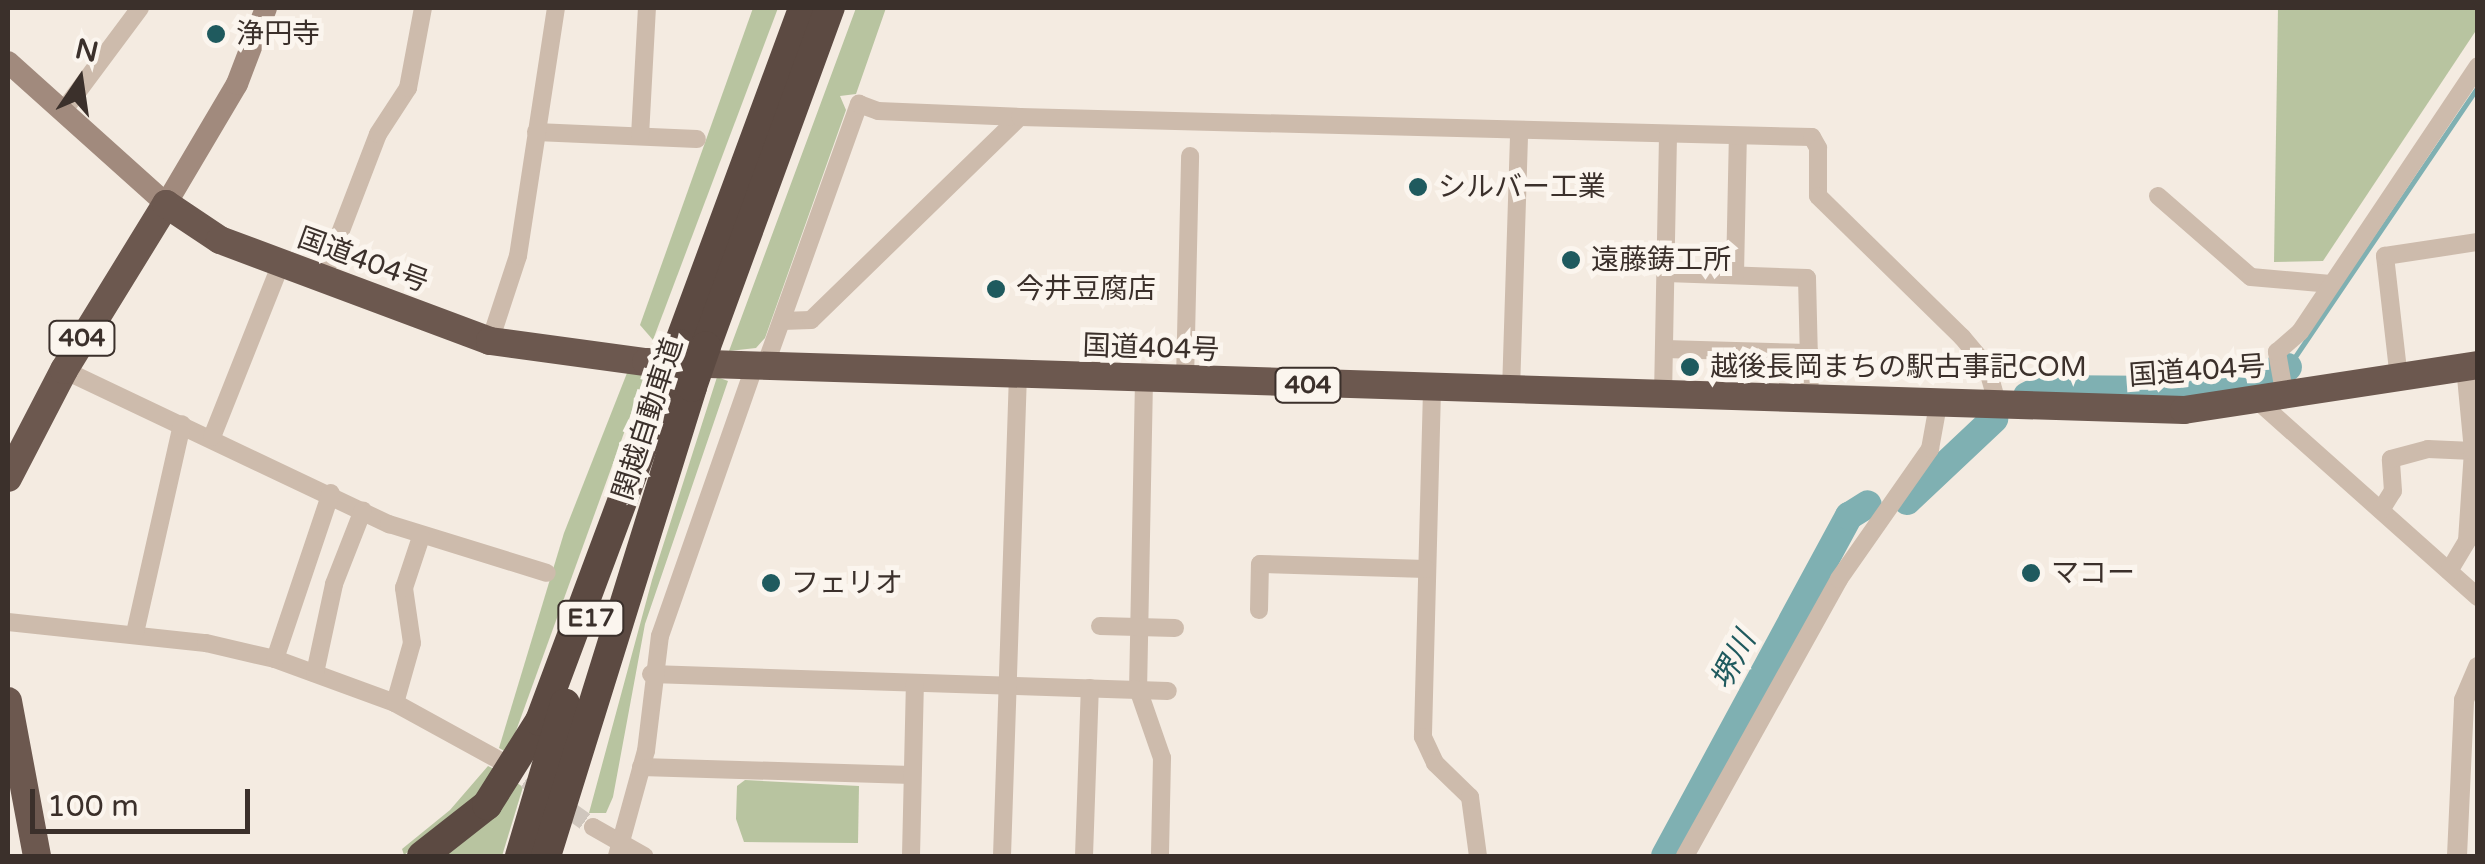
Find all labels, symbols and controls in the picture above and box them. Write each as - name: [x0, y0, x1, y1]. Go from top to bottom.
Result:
- place label: 浄円寺: [236, 17, 320, 51]
- marker: 浄円寺: [205, 23, 227, 45]
- north arrow: [30, 30, 130, 130]
- text: N: [72, 32, 102, 70]
- place label: シルバー工業: [1438, 170, 1606, 204]
- marker: シルバー工業: [1407, 176, 1429, 198]
- street label: 国道404号: [293, 221, 433, 299]
- place label: 遠藤鋳工所: [1591, 243, 1731, 277]
- marker: 遠藤鋳工所: [1560, 249, 1582, 271]
- place label: 今井豆腐店: [1016, 272, 1156, 306]
- marker: 今井豆腐店: [985, 278, 1007, 300]
- road number: 404: [47, 318, 117, 358]
- street label: 国道404号: [1082, 329, 1220, 367]
- street label: 関越自動車道: [606, 334, 690, 504]
- street label: 国道404号: [2128, 349, 2266, 393]
- place label: 越後長岡まちの駅古事記COM: [1710, 350, 2087, 384]
- marker: 越後長岡まちの駅古事記COM: [1679, 356, 1701, 378]
- road number: 404: [1273, 365, 1343, 405]
- place label: マコー: [2051, 556, 2135, 590]
- marker: マコー: [2020, 562, 2042, 584]
- place label: フェリオ: [791, 566, 903, 600]
- marker: フェリオ: [760, 572, 782, 594]
- road number: E17: [556, 598, 626, 638]
- water label: 堺川: [1704, 626, 1764, 696]
- scale bar: [35, 769, 255, 831]
- text: 100 m: [47, 788, 139, 825]

